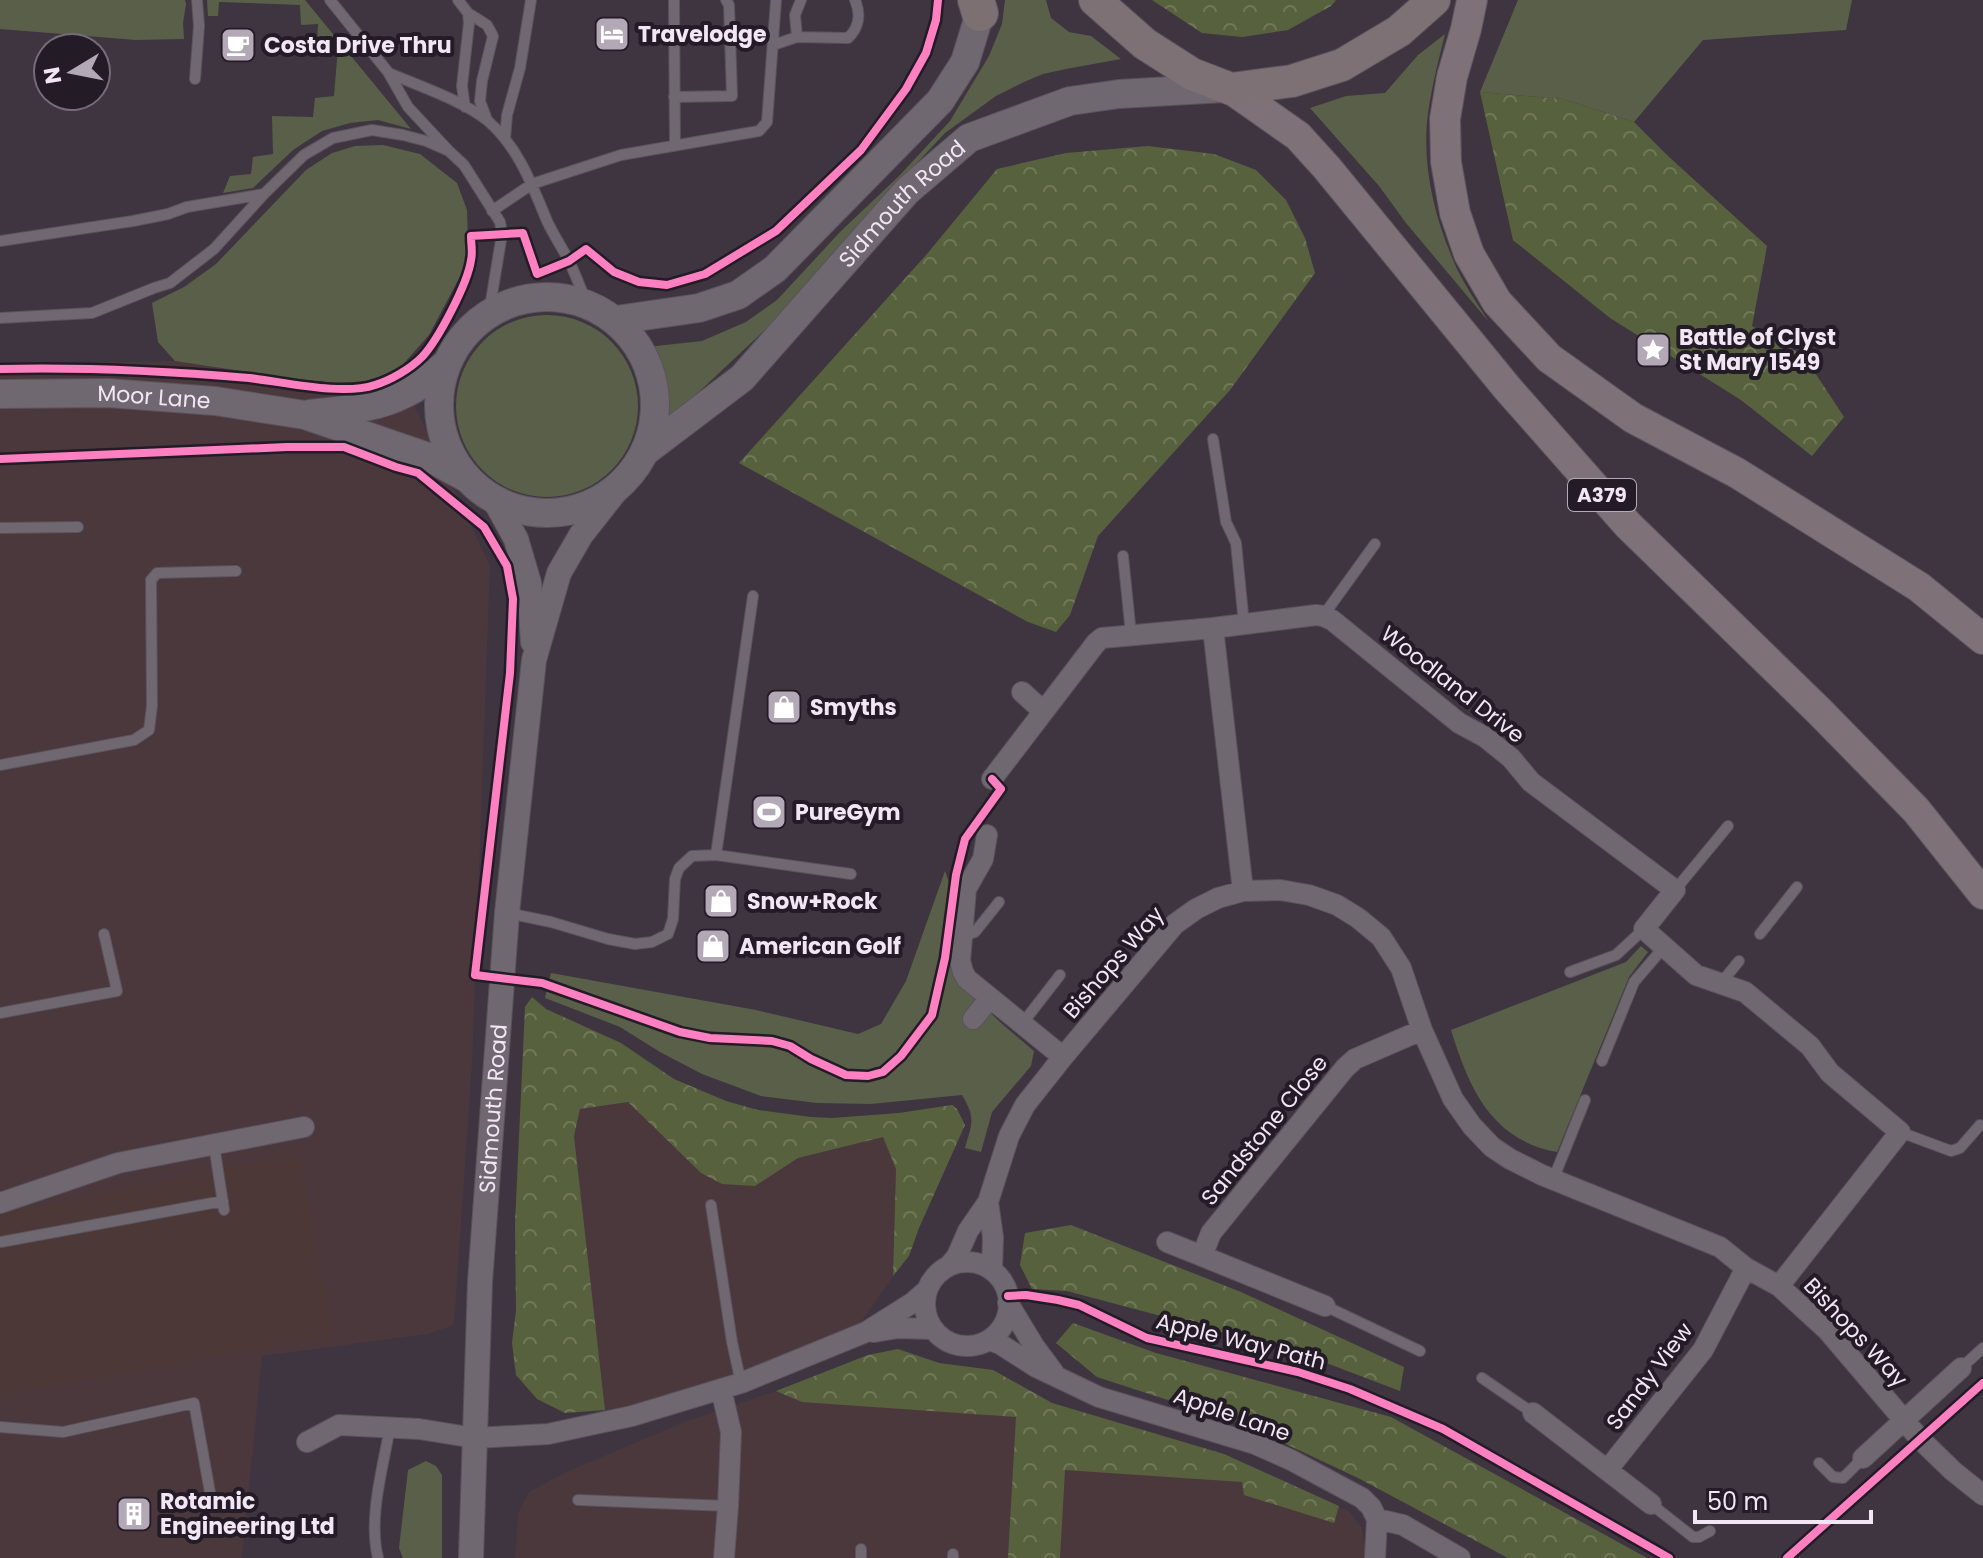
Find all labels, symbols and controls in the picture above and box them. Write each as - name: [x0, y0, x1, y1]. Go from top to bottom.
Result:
- hotel icon: Travelodge: [593, 15, 631, 53]
- place label: Travelodge: [638, 19, 767, 50]
- cafe icon: Costa Drive Thru: [219, 26, 257, 64]
- place label: Costa Drive Thru: [264, 30, 452, 61]
- north arrow: [32, 32, 112, 112]
- text: N: [36, 65, 69, 86]
- street label: Sidmouth Road: [831, 133, 972, 274]
- place label: Battle of Clyst St Mary 1549: [1679, 322, 1836, 378]
- place icon: Battle of Clyst St Mary 1549: [1634, 331, 1672, 369]
- street label: Moor Lane: [97, 378, 212, 417]
- road number: A379: [1568, 479, 1636, 511]
- street label: Woodland Drive: [1374, 618, 1531, 750]
- shop icon: Smyths: [765, 688, 803, 726]
- place label: Smyths: [810, 692, 897, 723]
- sports icon: PureGym: [750, 793, 788, 831]
- place label: PureGym: [795, 797, 901, 828]
- shop icon: Snow+Rock: [702, 882, 740, 920]
- place label: Snow+Rock: [747, 886, 878, 917]
- street label: Bishops Way: [1056, 899, 1171, 1025]
- shop icon: American Golf: [694, 927, 732, 965]
- place label: American Golf: [739, 931, 901, 962]
- street label: Sidmouth Road: [472, 1023, 515, 1194]
- street label: Sandstone Close: [1194, 1048, 1335, 1212]
- street label: Bishops Way: [1797, 1271, 1915, 1394]
- street label: Apple Way Path: [1153, 1305, 1329, 1378]
- street label: Sandy View: [1599, 1316, 1700, 1436]
- street label: Apple Lane: [1169, 1380, 1294, 1449]
- scale bar: [1695, 1474, 1871, 1524]
- text: 50 m: [1707, 1485, 1768, 1518]
- place label: Rotamic Engineering Ltd: [160, 1486, 335, 1542]
- building icon: Rotamic Engineering Ltd: [115, 1495, 153, 1533]

